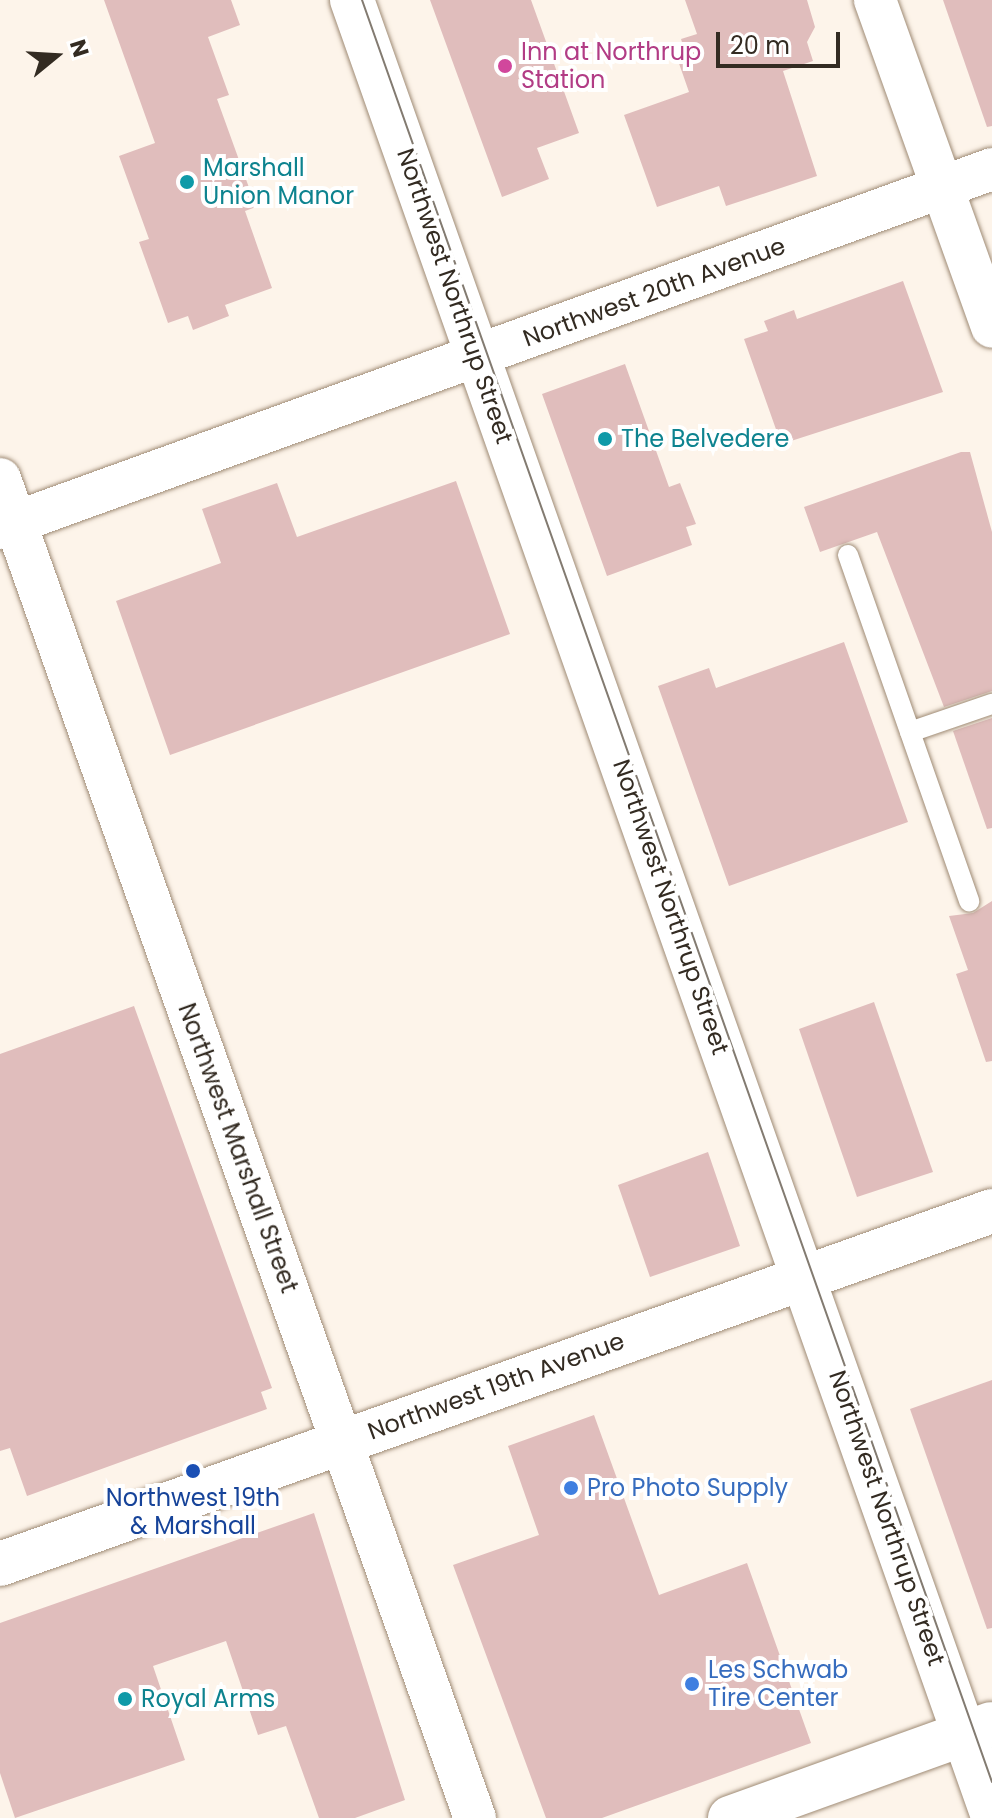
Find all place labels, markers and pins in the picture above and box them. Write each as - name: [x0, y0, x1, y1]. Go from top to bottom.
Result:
- place label: Inn at Northrup Station: [521, 38, 701, 94]
- marker: Inn at Northrup Station: [496, 57, 514, 75]
- place label: Marshall Union Manor: [203, 154, 354, 210]
- marker: Marshall Union Manor: [178, 173, 196, 191]
- place label: The Belvedere: [621, 425, 789, 453]
- marker: The Belvedere: [596, 430, 614, 448]
- marker: Northwest 19th & Marshall: [184, 1462, 202, 1480]
- place label: Pro Photo Supply: [587, 1474, 788, 1502]
- marker: Pro Photo Supply: [562, 1479, 580, 1497]
- place label: Northwest 19th & Marshall: [106, 1484, 280, 1540]
- place label: Les Schwab Tire Center: [708, 1656, 848, 1712]
- marker: Les Schwab Tire Center: [683, 1675, 701, 1693]
- place label: Royal Arms: [141, 1685, 275, 1713]
- marker: Royal Arms: [116, 1690, 134, 1708]

